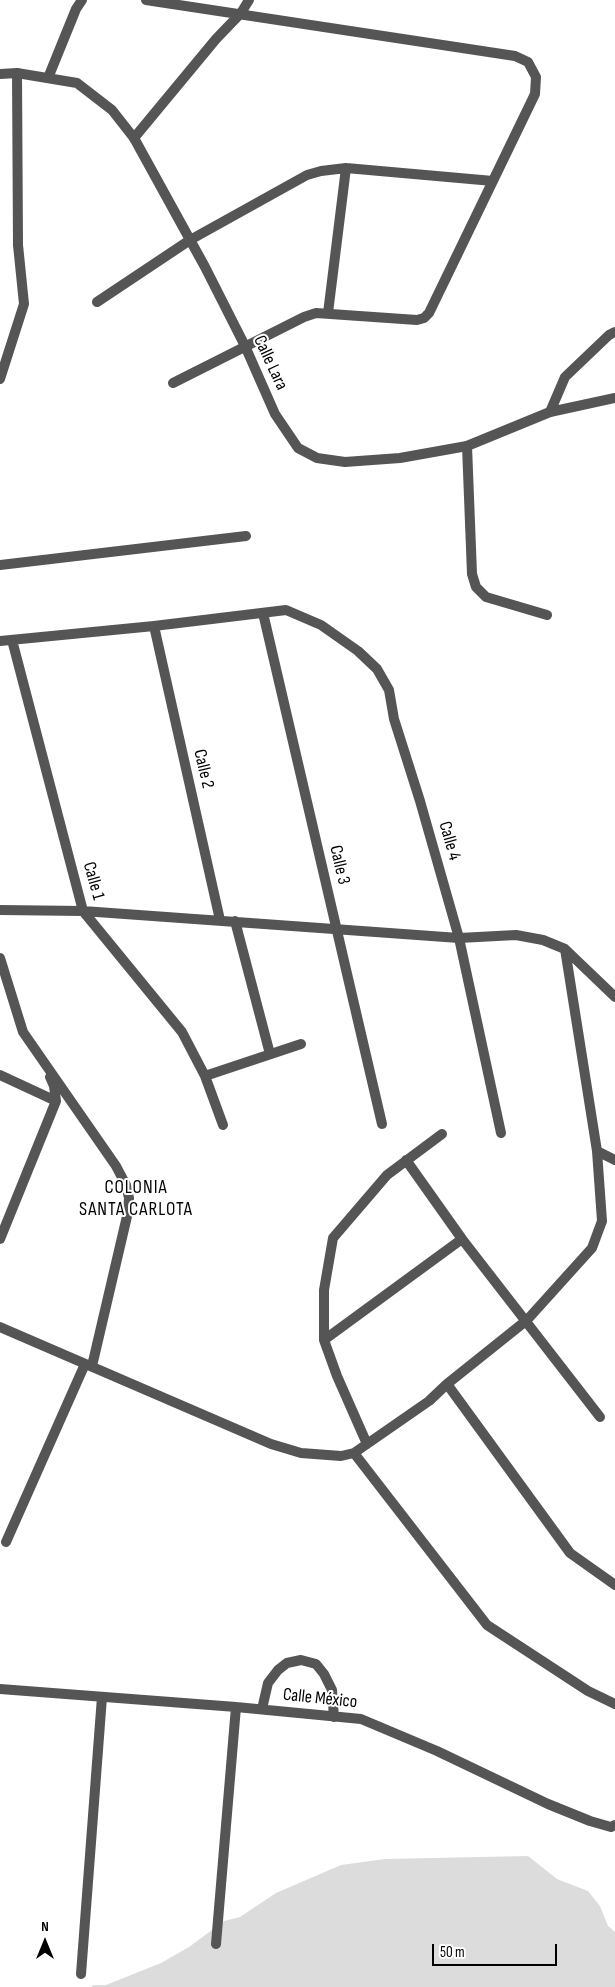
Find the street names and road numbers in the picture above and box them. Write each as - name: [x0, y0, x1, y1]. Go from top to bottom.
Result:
- street label: Calle Lara: [248, 332, 292, 394]
- street label: Calle 2: [188, 747, 218, 791]
- street label: Calle 4: [433, 819, 465, 863]
- street label: Calle 3: [324, 843, 354, 887]
- street label: Calle 1: [77, 860, 109, 902]
- street label: Calle México: [282, 1684, 358, 1714]

